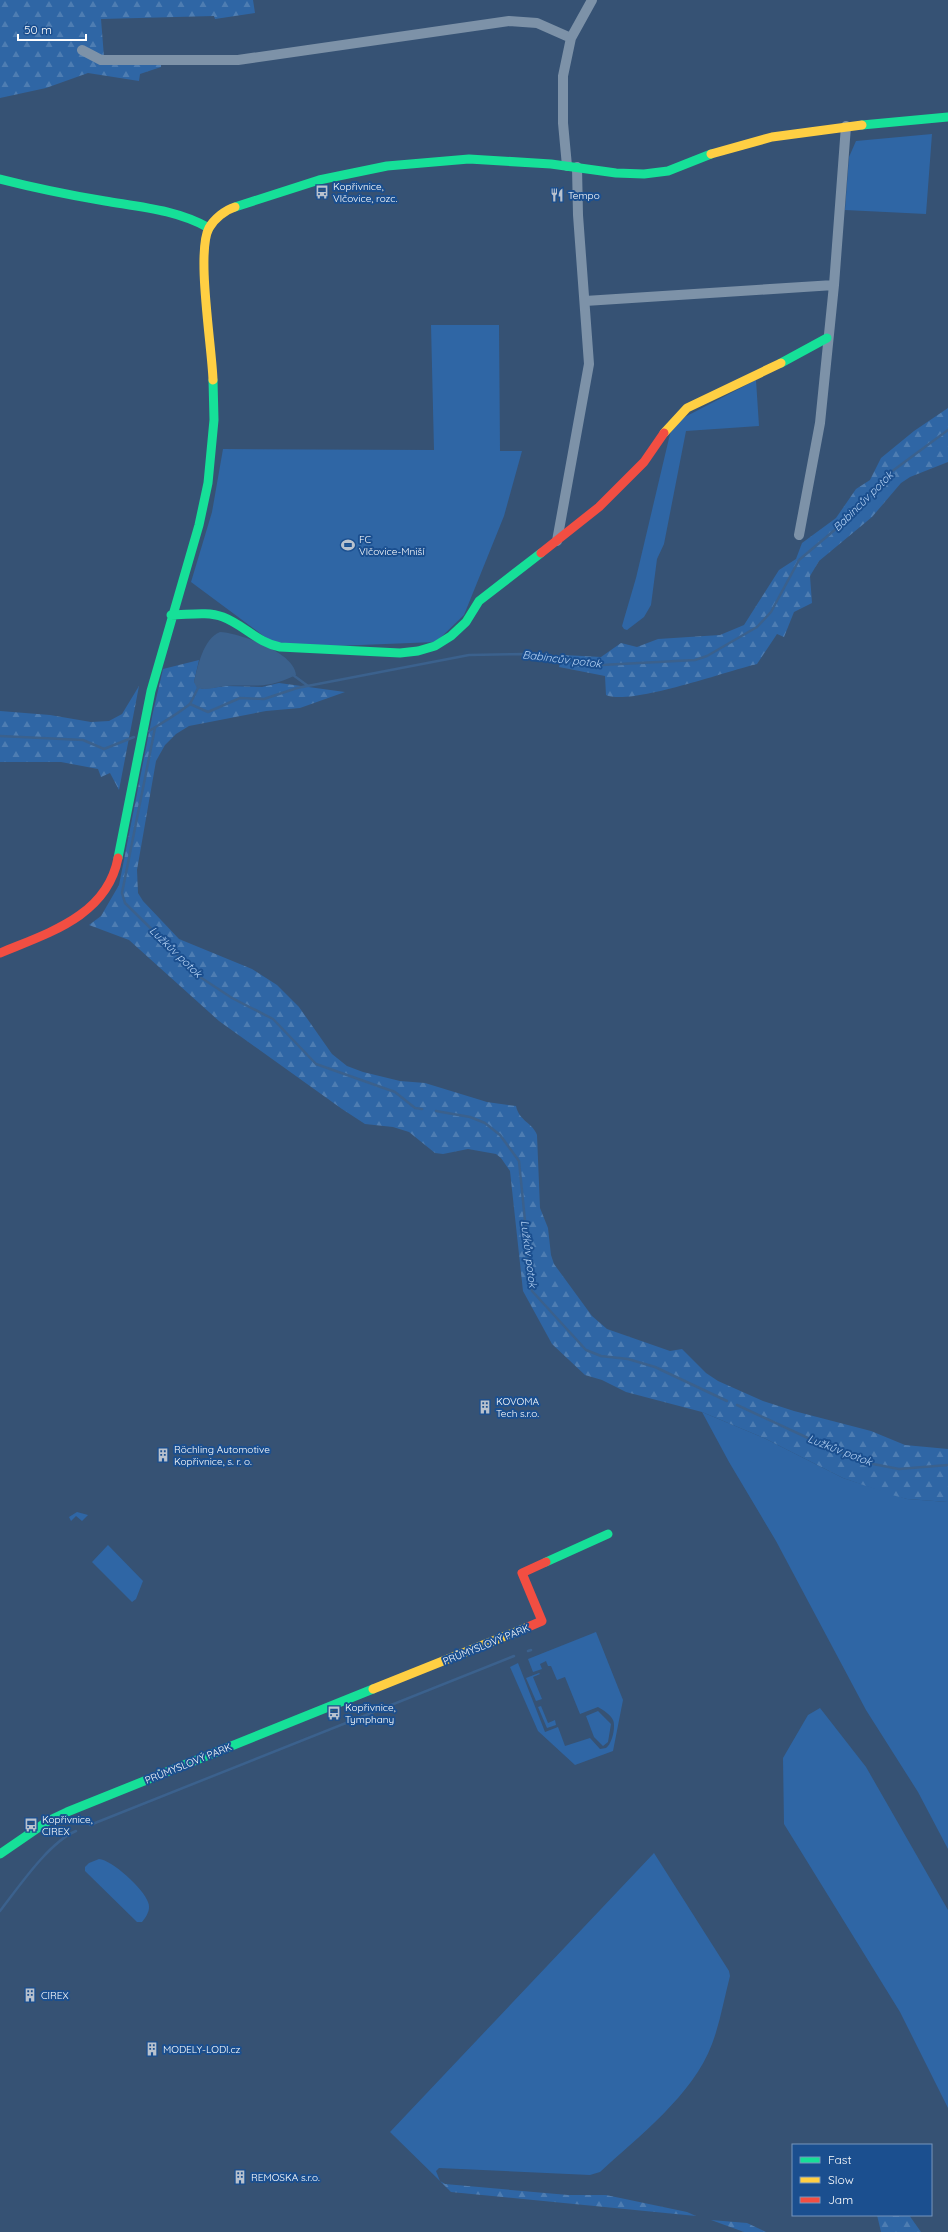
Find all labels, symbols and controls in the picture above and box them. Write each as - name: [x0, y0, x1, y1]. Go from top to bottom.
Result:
- scale bar: [18, 16, 86, 42]
- text: 50 m: [24, 22, 52, 37]
- place label: Kopřivnice, Vlčovice, rozc.: [333, 180, 397, 205]
- bus stop icon: Kopřivnice, Vlčovice, rozc.: [314, 184, 330, 200]
- restaurant icon: Tempo: [549, 187, 565, 203]
- place label: Tempo: [568, 189, 600, 202]
- water label: Babincův potok: [830, 467, 897, 534]
- place label: FC Vlčovice-Mniší: [359, 533, 425, 558]
- sports icon: FC Vlčovice-Mniší: [340, 537, 356, 553]
- water label: Babincův potok: [522, 647, 603, 671]
- water label: Lužkův potok: [147, 923, 206, 981]
- water label: Lužkův potok: [518, 1219, 540, 1290]
- place label: KOVOMA Tech s.r.o.: [496, 1395, 539, 1420]
- building icon: KOVOMA Tech s.r.o.: [477, 1399, 493, 1415]
- water label: Lužkův potok: [806, 1431, 875, 1469]
- place label: Röchling Automotive Kopřivnice, s. r. o.: [174, 1443, 270, 1468]
- building icon: Röchling Automotive Kopřivnice, s. r. o.: [155, 1447, 171, 1463]
- street label: PRŮMYSLOVÝ PARK: [441, 1621, 532, 1668]
- place label: Kopřivnice, Tymphany: [345, 1701, 396, 1726]
- bus stop icon: Kopřivnice, Tymphany: [326, 1705, 342, 1721]
- street label: PRŮMYSLOVÝ PARK: [143, 1740, 234, 1787]
- place label: Kopřivnice, CIREX: [42, 1813, 93, 1838]
- bus stop icon: Kopřivnice, CIREX: [23, 1817, 39, 1833]
- building icon: CIREX: [22, 1987, 38, 2003]
- place label: CIREX: [41, 1989, 68, 2002]
- building icon: MODELY-LODI.cz: [144, 2041, 160, 2057]
- place label: MODELY-LODI.cz: [163, 2043, 241, 2056]
- legend: [792, 2144, 932, 2216]
- text: Fast: [828, 2152, 852, 2167]
- building icon: REMOSKA s.r.o.: [232, 2169, 248, 2185]
- place label: REMOSKA s.r.o.: [251, 2171, 320, 2184]
- text: Slow: [828, 2172, 854, 2187]
- text: Jam: [828, 2192, 853, 2207]

